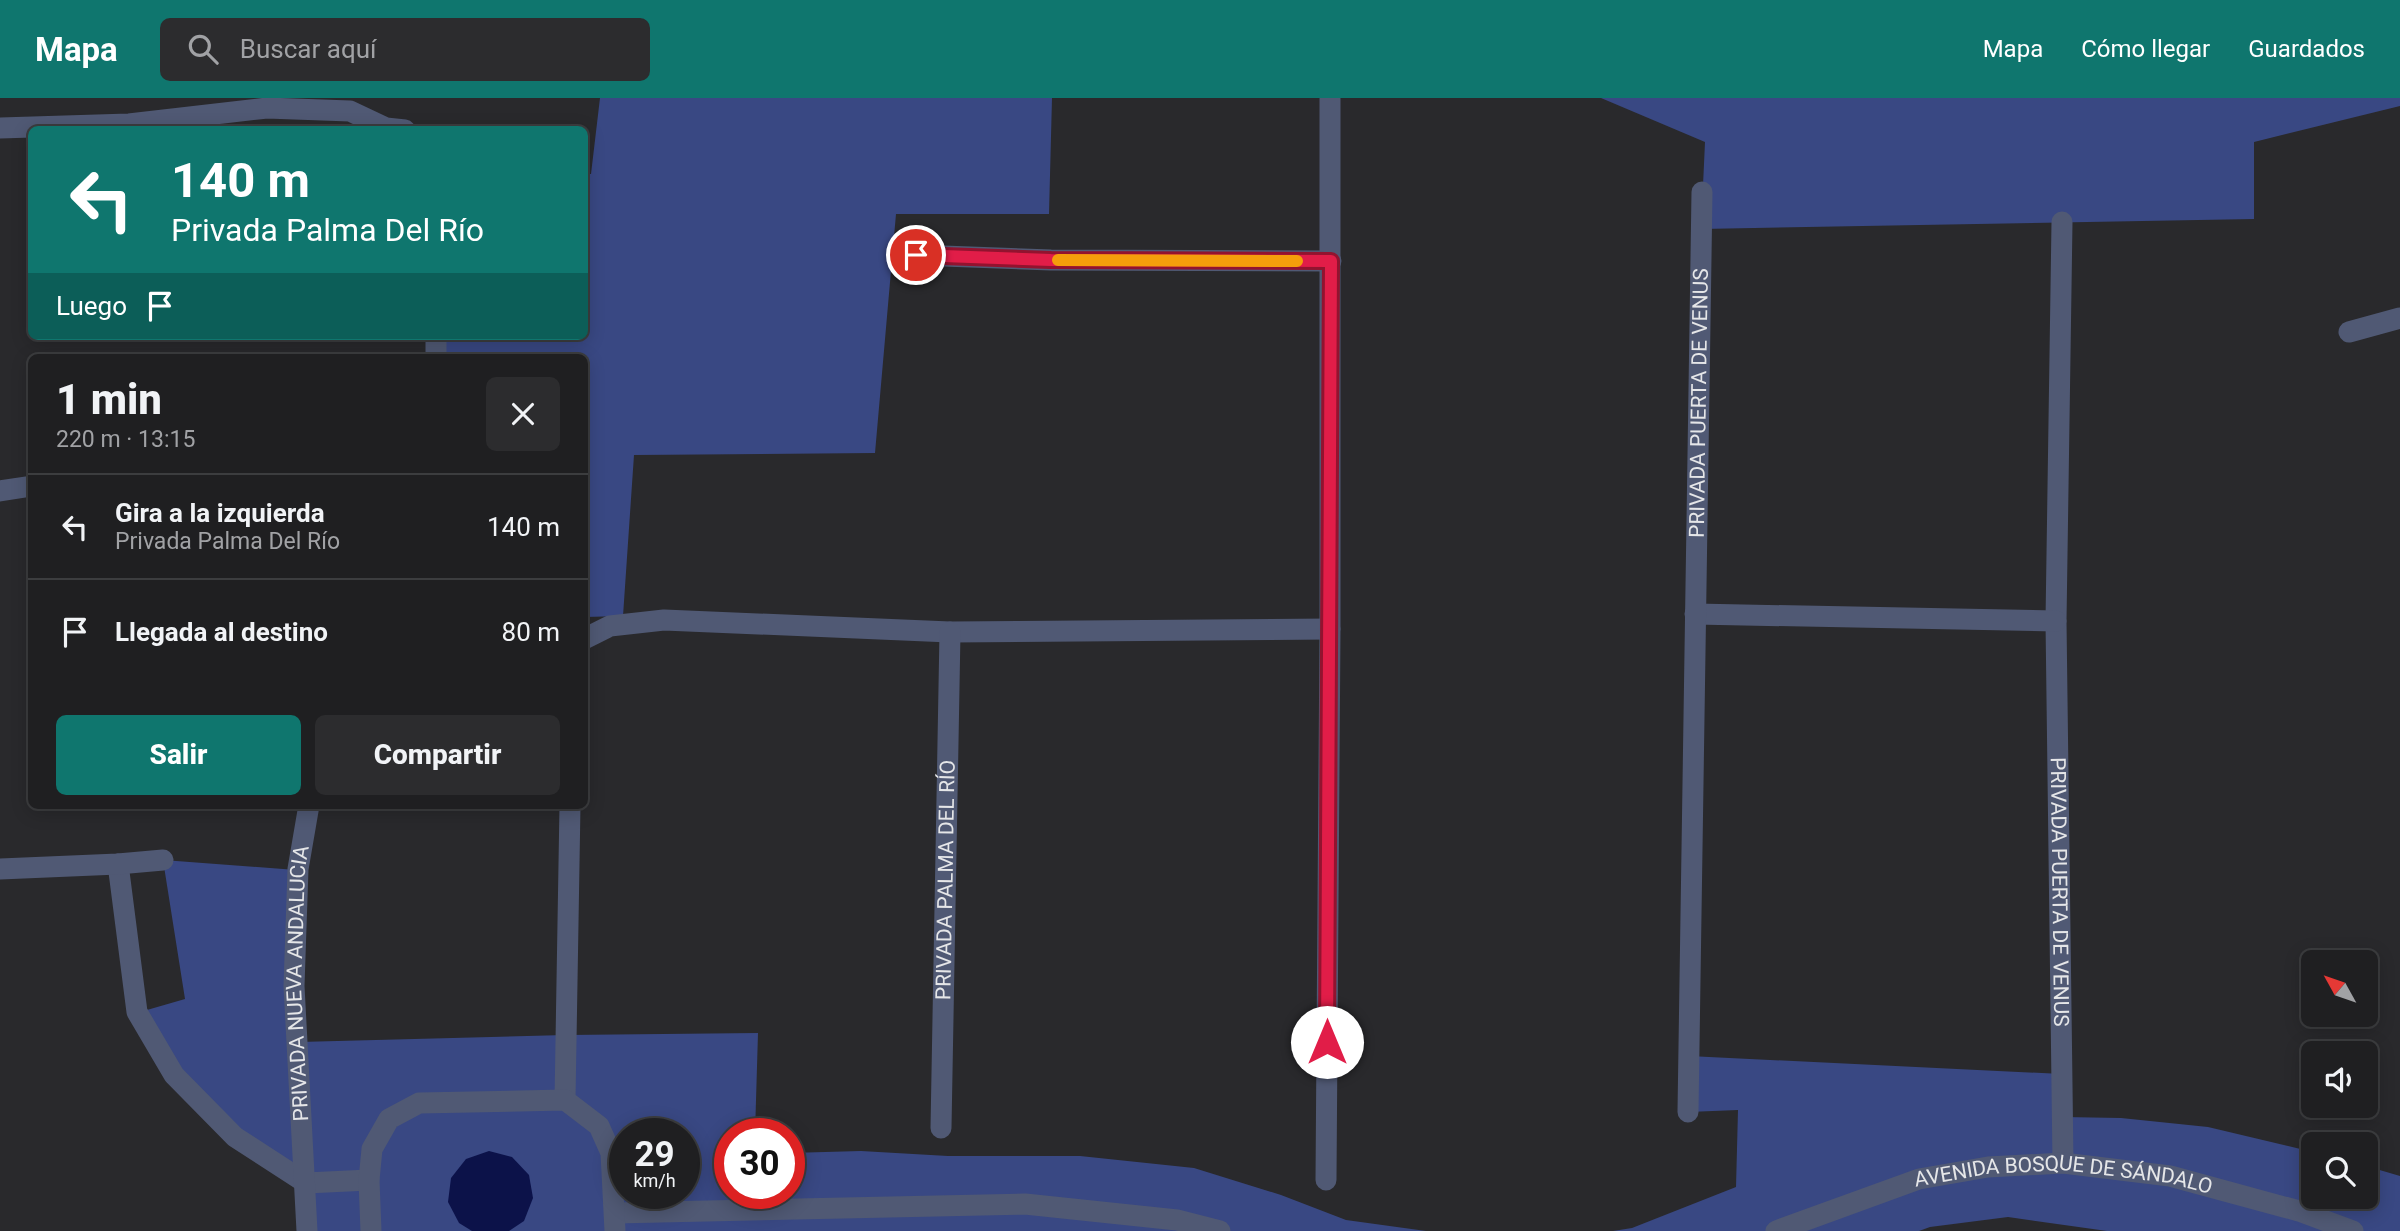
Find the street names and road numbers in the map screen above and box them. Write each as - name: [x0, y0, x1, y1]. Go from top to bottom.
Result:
- street label: PRIVADA PUERTA DE VENUS: [1685, 268, 1713, 538]
- street label: PRIVADA PUERTA DE VENUS: [2046, 757, 2073, 1027]
- street label: PRIVADA PALMA DEL RÍO: [931, 760, 960, 1000]
- street label: PRIVADA NUEVA ANDALUCIA: [282, 843, 314, 1122]
- street label: AVENIDA BOSQUE DE SÁNDALO: [1912, 1151, 2215, 1199]

